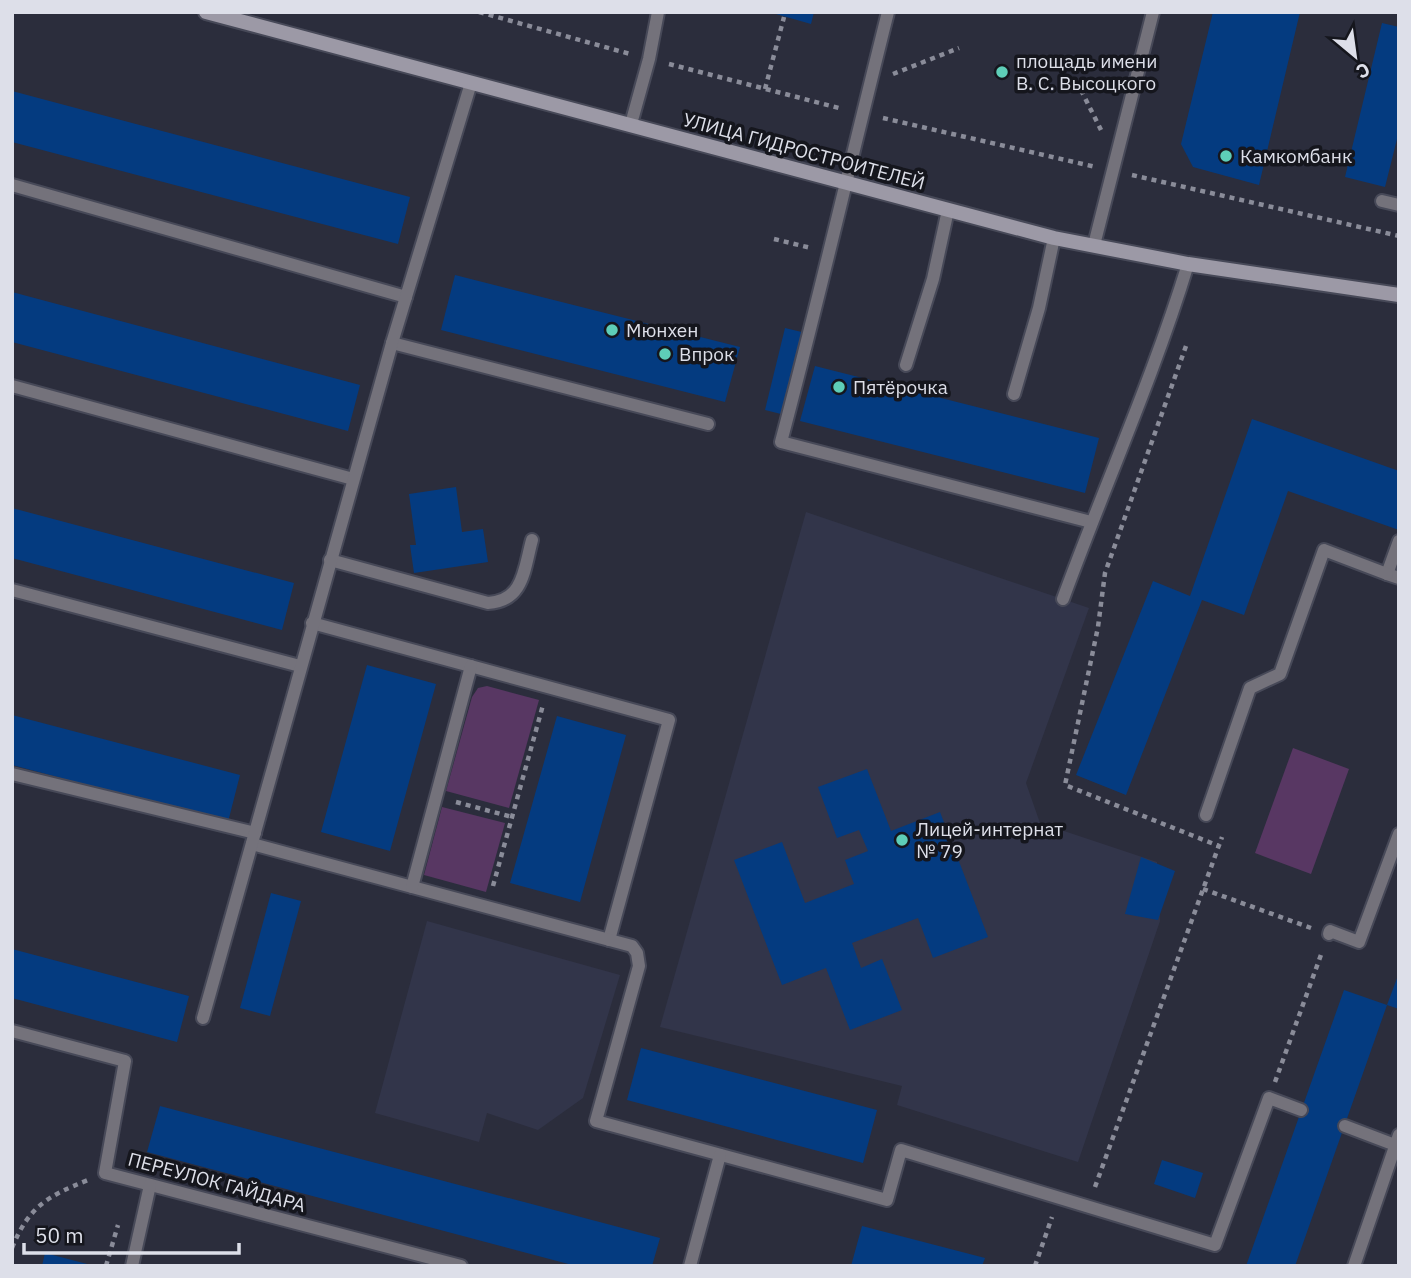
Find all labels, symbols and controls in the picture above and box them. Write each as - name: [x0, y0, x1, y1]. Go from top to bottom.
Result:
- north arrow: [1320, 21, 1390, 91]
- place label: площадь имени В. С. Высоцкого: [1016, 49, 1157, 95]
- text: С: [1352, 57, 1374, 84]
- marker: площадь имени В. С. Высоцкого: [994, 64, 1010, 80]
- street label: УЛИЦА ГИДРОСТРОИТЕЛЕЙ: [680, 107, 928, 195]
- place label: Камкомбанк: [1240, 144, 1352, 168]
- marker: Камкомбанк: [1218, 148, 1234, 164]
- place label: Мюнхен: [626, 318, 698, 342]
- marker: Мюнхен: [604, 322, 620, 338]
- place label: Впрок: [679, 342, 734, 366]
- marker: Впрок: [657, 346, 673, 362]
- place label: Пятёрочка: [853, 375, 948, 399]
- marker: Пятёрочка: [831, 379, 847, 395]
- place label: Лицей-интернат № 79: [916, 817, 1063, 863]
- marker: Лицей-интернат № 79: [894, 832, 910, 848]
- street label: ПЕРЕУЛОК ГАЙДАРА: [125, 1147, 309, 1217]
- scale bar: [24, 1212, 240, 1256]
- text: 50 m: [35, 1221, 84, 1249]

